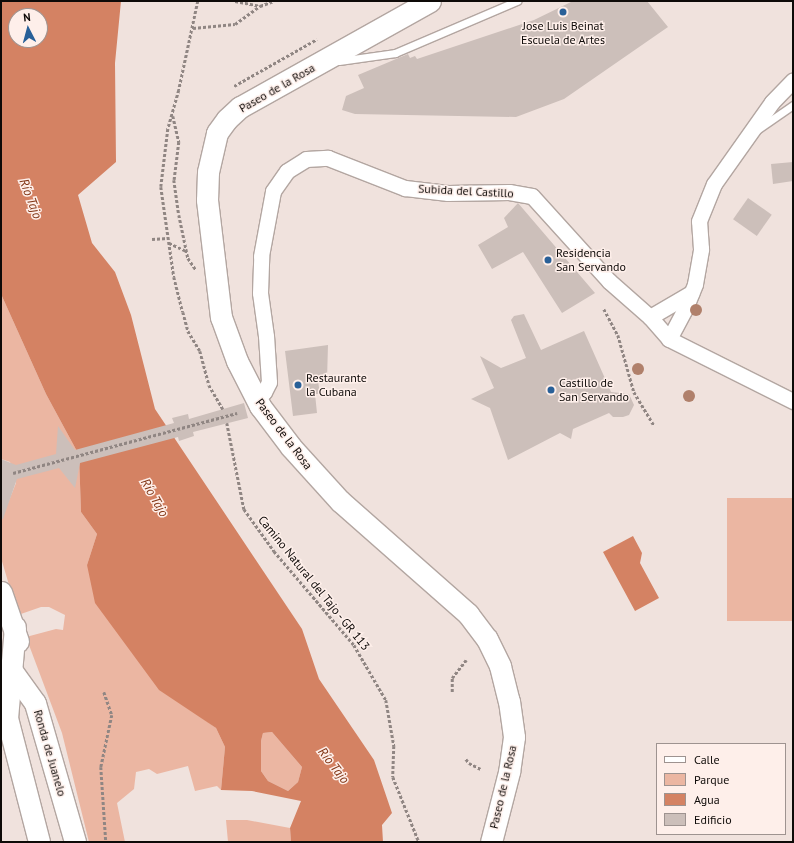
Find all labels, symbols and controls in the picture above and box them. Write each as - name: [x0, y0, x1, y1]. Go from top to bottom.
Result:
- marker: Jose Luis Beinat Escuela de Artes: [558, 7, 568, 17]
- north arrow: [8, 8, 48, 48]
- text: N: [23, 10, 31, 24]
- place label: Jose Luis Beinat Escuela de Artes: [521, 19, 605, 47]
- street label: Paseo de la Rosa: [236, 60, 318, 116]
- water label: Río Tajo: [15, 177, 45, 221]
- street label: Subida del Castillo: [418, 181, 514, 201]
- place label: Residencia San Servando: [556, 246, 626, 274]
- marker: Residencia San Servando: [543, 255, 553, 265]
- place label: Restaurante la Cubana: [306, 371, 367, 399]
- place label: Castillo de San Servando: [559, 376, 629, 404]
- marker: Restaurante la Cubana: [293, 380, 303, 390]
- marker: Castillo de San Servando: [546, 385, 556, 395]
- street label: Paseo de la Rosa: [253, 396, 315, 472]
- water label: Río Tajo: [137, 476, 171, 520]
- street label: Camino Natural del Tajo - GR 113: [254, 512, 374, 654]
- street label: Ronda de Juanelo: [31, 708, 69, 798]
- legend: [656, 743, 786, 835]
- street label: Paseo de la Rosa: [486, 744, 520, 830]
- water label: Río Tajo: [314, 745, 352, 787]
- text: Calle: [694, 752, 720, 767]
- text: Parque: [694, 772, 729, 787]
- text: Agua: [694, 792, 720, 807]
- text: Edificio: [694, 812, 732, 827]

